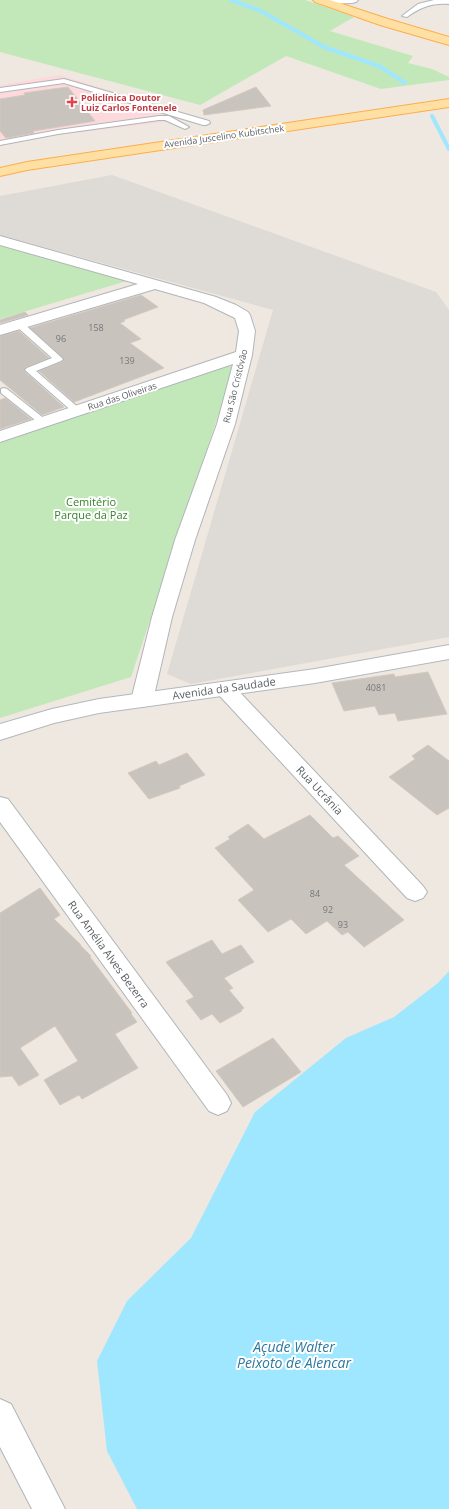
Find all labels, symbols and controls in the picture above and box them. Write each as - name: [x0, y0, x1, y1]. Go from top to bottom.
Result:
- place label: Policlínica Doutor Luiz Carlos Fontenele: [81, 91, 177, 114]
- marker: Policlínica Doutor Luiz Carlos Fontenele: [66, 96, 78, 108]
- street label: Avenida Juscelino Kubitschek: [163, 121, 285, 151]
- house number: 158: [88, 321, 104, 334]
- house number: 96: [56, 332, 66, 345]
- street label: Rua São Cristóvão: [220, 348, 250, 424]
- house number: 139: [119, 354, 135, 367]
- street label: Rua das Oliveiras: [86, 379, 158, 413]
- park label: Cemitério Parque da Paz: [54, 494, 128, 522]
- street label: Avenida da Saudade: [171, 673, 277, 703]
- house number: 4081: [366, 681, 386, 694]
- street label: Rua Ucrânia: [293, 762, 347, 818]
- house number: 84: [310, 887, 320, 900]
- street label: Rua Amélia Alves Bezerra: [65, 897, 153, 1011]
- house number: 92: [323, 903, 333, 916]
- house number: 93: [338, 918, 348, 931]
- water label: Açude Walter Peixoto de Alencar: [237, 1337, 352, 1372]

